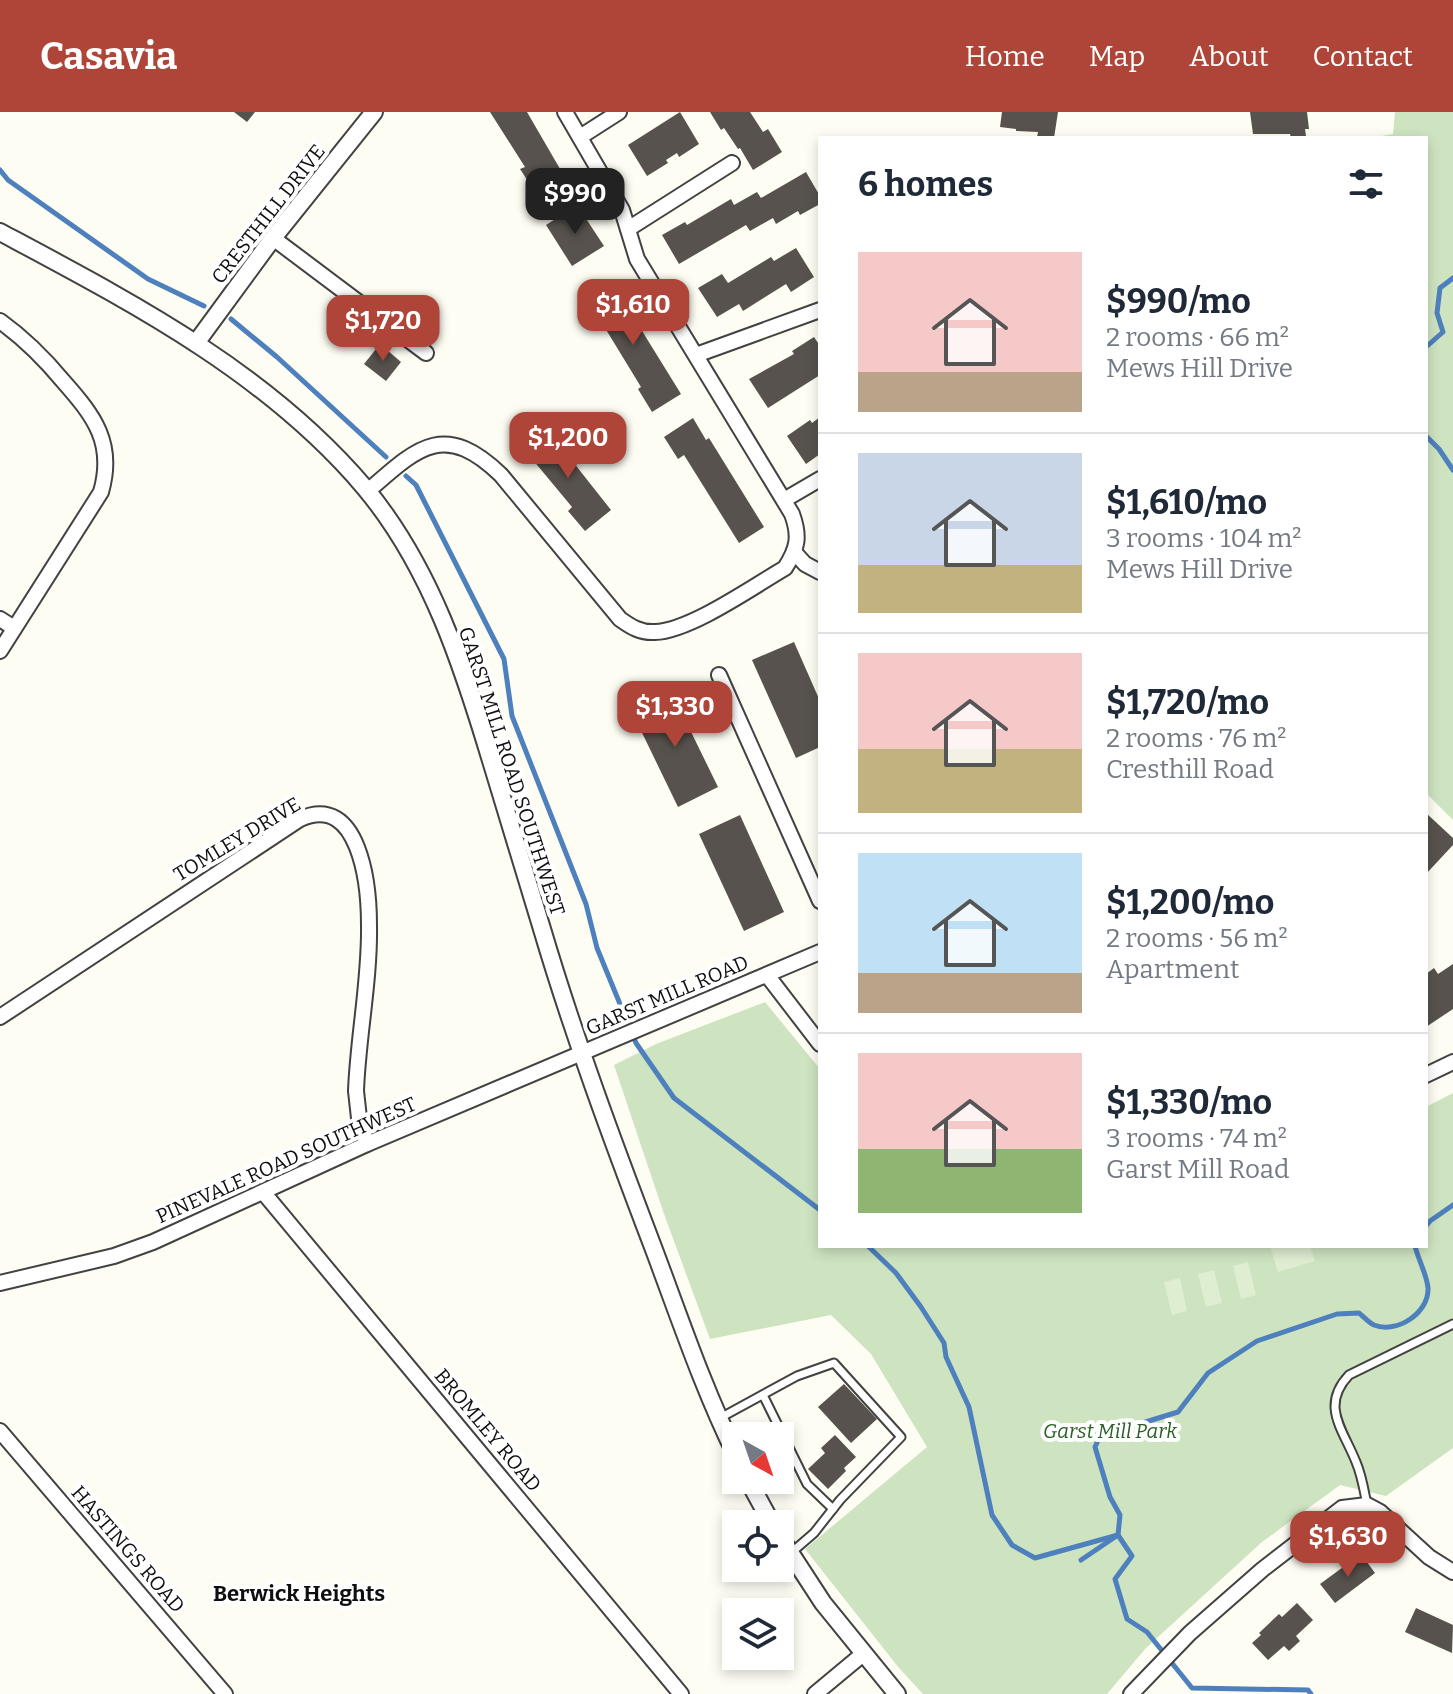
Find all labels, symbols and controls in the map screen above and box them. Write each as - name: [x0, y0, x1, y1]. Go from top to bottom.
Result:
- text: Casavia: [40, 33, 177, 79]
- text: Home: [965, 40, 1045, 73]
- text: Map: [1089, 40, 1145, 73]
- text: About: [1189, 40, 1269, 73]
- text: Contact: [1313, 40, 1413, 73]
- street label: CRESTHILL DRIVE: [206, 140, 330, 288]
- icon: filters: [1344, 162, 1388, 206]
- text: 6 homes: [858, 164, 993, 205]
- pin: $990: [528, 168, 622, 236]
- text: $990: [543, 178, 607, 209]
- pin: $1,610: [568, 279, 698, 347]
- text: $990/mo: [1106, 281, 1251, 322]
- icon: home: [922, 284, 1018, 380]
- text: $1,610: [595, 289, 671, 320]
- pin: $1,720: [318, 295, 448, 363]
- text: $1,720: [345, 305, 421, 336]
- text: 2 rooms · 66 m²: [1106, 322, 1289, 353]
- text: Mews Hill Drive: [1106, 353, 1293, 384]
- pin: $1,200: [503, 412, 633, 480]
- text: $1,200: [527, 422, 609, 453]
- text: $1,610/mo: [1106, 482, 1267, 523]
- icon: home: [922, 485, 1018, 581]
- text: 3 rooms · 104 m²: [1106, 523, 1302, 554]
- text: Mews Hill Drive: [1106, 554, 1293, 585]
- street label: GARST MILL ROAD SOUTHWEST: [454, 623, 570, 919]
- pin: $1,330: [610, 681, 740, 749]
- text: $1,720/mo: [1106, 682, 1269, 723]
- icon: home: [922, 685, 1018, 781]
- text: $1,330: [635, 691, 715, 722]
- text: 2 rooms · 76 m²: [1106, 723, 1286, 754]
- text: Cresthill Road: [1106, 754, 1274, 785]
- street label: TOMLEY DRIVE: [169, 792, 305, 886]
- text: $1,200/mo: [1106, 882, 1274, 923]
- icon: home: [922, 885, 1018, 981]
- text: 2 rooms · 56 m²: [1106, 923, 1288, 954]
- street label: GARST MILL ROAD: [582, 950, 752, 1040]
- text: Apartment: [1106, 954, 1239, 985]
- text: $1,330/mo: [1106, 1082, 1272, 1123]
- icon: home: [922, 1085, 1018, 1181]
- street label: PINEVALE ROAD SOUTHWEST: [152, 1092, 420, 1228]
- text: 3 rooms · 74 m²: [1106, 1123, 1287, 1154]
- text: Garst Mill Road: [1106, 1154, 1289, 1185]
- street label: BROMLEY ROAD: [430, 1364, 546, 1496]
- park label: Garst Mill Park: [1043, 1419, 1177, 1443]
- north arrow: [722, 1422, 794, 1494]
- map controls: [722, 1422, 794, 1670]
- street label: HASTINGS ROAD: [66, 1481, 190, 1617]
- button: locate: [722, 1510, 794, 1582]
- pin: $1,630: [1283, 1511, 1413, 1579]
- text: $1,630: [1308, 1521, 1388, 1552]
- district label: Berwick Heights: [213, 1580, 385, 1607]
- button: layers: [722, 1598, 794, 1670]

